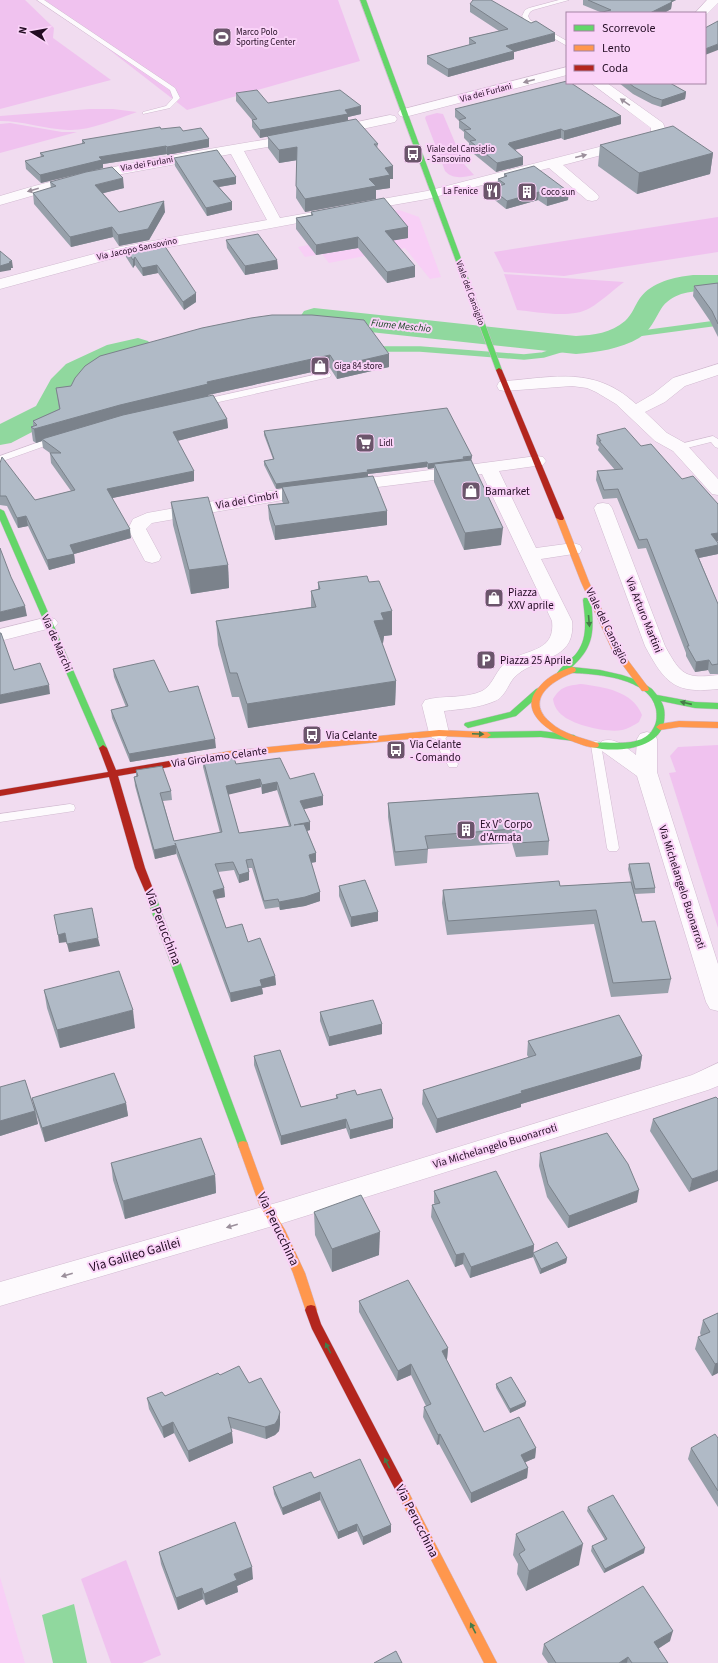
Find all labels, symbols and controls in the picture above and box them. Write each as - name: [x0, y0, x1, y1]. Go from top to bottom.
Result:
- north arrow: [12, 12, 52, 52]
- legend: [566, 12, 706, 84]
- text: Scorrevole: [602, 20, 655, 37]
- text: N: [15, 25, 31, 35]
- sports icon: Marco Polo Sporting Center: [211, 26, 233, 48]
- place label: Marco Polo Sporting Center: [236, 26, 296, 49]
- text: Lento: [602, 40, 631, 57]
- text: Coda: [602, 60, 628, 77]
- one-way arrow: [523, 79, 536, 85]
- street label: Via dei Furlani: [459, 80, 513, 106]
- one-way arrow: [619, 98, 630, 106]
- bus stop icon: Viale del Cansiglio - Sansovino: [402, 143, 424, 165]
- place label: Viale del Cansiglio - Sansovino: [427, 143, 495, 166]
- street label: Via dei Furlani: [120, 153, 174, 175]
- one-way arrow: [575, 153, 587, 159]
- restaurant icon: La Fenice: [481, 180, 503, 202]
- building icon: Coco sun: [516, 181, 538, 203]
- place label: La Fenice: [443, 185, 479, 198]
- place label: Coco sun: [541, 186, 575, 199]
- one-way arrow: [27, 187, 39, 193]
- street label: Via Jacopo Sansovino: [96, 234, 178, 264]
- street label: Viale del Cansiglio: [452, 259, 488, 327]
- water label: Fiume Meschio: [370, 316, 432, 336]
- shop icon: Giga 84 store: [309, 355, 331, 377]
- place label: Giga 84 store: [334, 360, 383, 373]
- supermarket icon: Lidl: [354, 432, 376, 454]
- place label: Lidl: [379, 437, 393, 450]
- shop icon: Bamarket: [460, 480, 482, 502]
- place label: Bamarket: [485, 484, 530, 499]
- street label: Via dei Cimbri: [215, 487, 279, 513]
- street label: Via Arturo Martini: [622, 575, 666, 655]
- place label: Piazza XXV aprile: [508, 585, 554, 613]
- street label: Viale del Cansiglio: [582, 585, 632, 667]
- shop icon: Piazza XXV aprile: [483, 587, 505, 609]
- street label: Via de Marchi: [38, 612, 76, 674]
- one-way arrow: [586, 615, 593, 627]
- parking icon: Piazza 25 Aprile: [475, 649, 497, 671]
- place label: Piazza 25 Aprile: [500, 653, 572, 668]
- one-way arrow: [680, 699, 692, 705]
- bus stop icon: Via Celante: [301, 724, 323, 746]
- place label: Via Celante: [326, 728, 378, 743]
- one-way arrow: [472, 731, 485, 737]
- place label: Via Celante - Comando: [410, 737, 462, 765]
- bus stop icon: Via Celante - Comando: [385, 739, 407, 761]
- street label: Via Girolamo Celante: [170, 743, 268, 771]
- place label: Ex V° Corpo d'Armata: [480, 817, 532, 845]
- building icon: Ex V° Corpo d'Armata: [455, 819, 477, 841]
- street label: Via Michelangelo Buonarroti: [655, 823, 709, 951]
- street label: Via Perucchina: [140, 887, 186, 967]
- street label: Via Michelangelo Buonarroti: [431, 1120, 559, 1172]
- street label: Via Perucchina: [252, 1189, 304, 1269]
- one-way arrow: [226, 1223, 238, 1229]
- street label: Via Galileo Galilei: [88, 1233, 182, 1277]
- one-way arrow: [61, 1272, 73, 1278]
- one-way arrow: [324, 1342, 331, 1354]
- one-way arrow: [384, 1457, 391, 1469]
- street label: Via Perucchina: [391, 1481, 443, 1561]
- one-way arrow: [470, 1623, 476, 1634]

